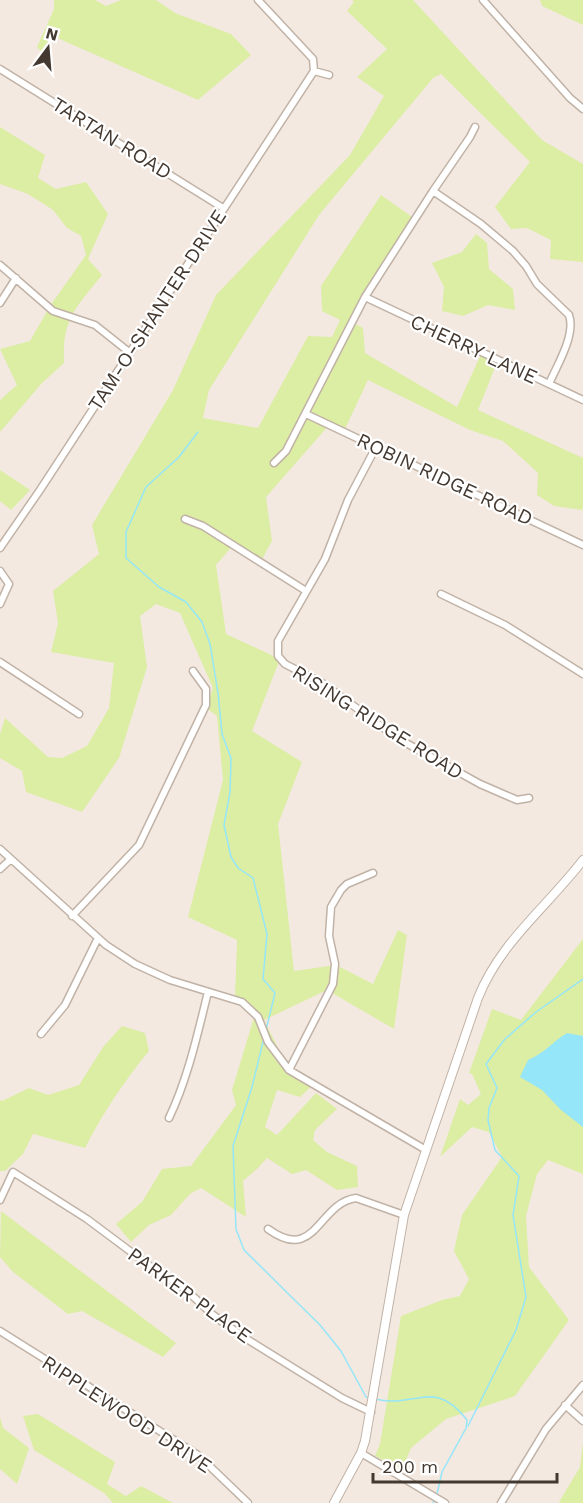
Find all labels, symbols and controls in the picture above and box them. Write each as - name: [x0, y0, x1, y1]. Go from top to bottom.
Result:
- north arrow: [18, 18, 78, 78]
- text: N: [44, 23, 60, 45]
- street label: TARTAN ROAD: [48, 92, 176, 184]
- street label: TAM-O-SHANTER DRIVE: [83, 205, 231, 415]
- street label: CHERRY LANE: [407, 309, 541, 389]
- street label: ROBIN RIDGE ROAD: [353, 428, 537, 530]
- street label: RISING RIDGE ROAD: [288, 660, 468, 784]
- street label: PARKER PLACE: [123, 1242, 257, 1348]
- street label: RIPPLEWOOD DRIVE: [37, 1350, 217, 1478]
- scale bar: [373, 1446, 558, 1484]
- text: 200 m: [382, 1456, 438, 1477]

